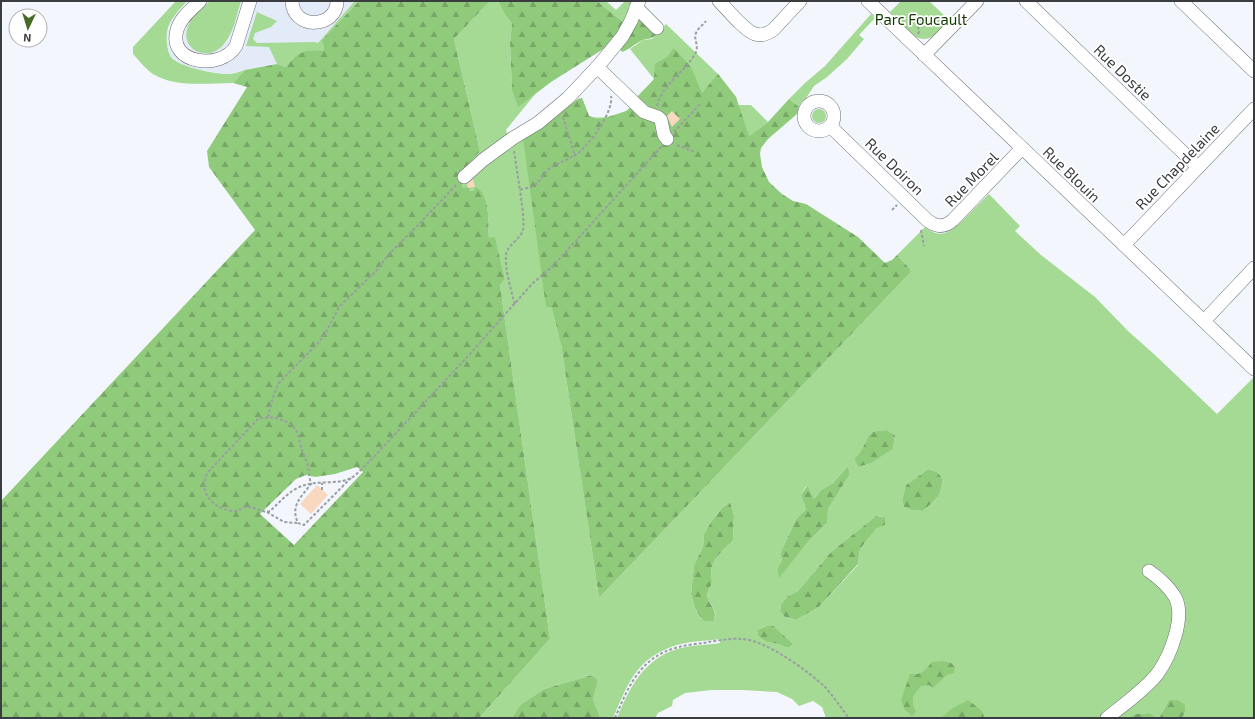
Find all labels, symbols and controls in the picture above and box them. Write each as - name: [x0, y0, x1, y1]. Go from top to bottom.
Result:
- north arrow: [8, 8, 48, 48]
- park label: Parc Foucault: [875, 10, 968, 28]
- text: N: [23, 32, 32, 45]
- street label: Rue Dostie: [1091, 40, 1155, 104]
- street label: Rue Chapdelaine: [1131, 119, 1223, 213]
- street label: Rue Doiron: [862, 134, 928, 198]
- street label: Rue Blouin: [1040, 142, 1104, 206]
- street label: Rue Morel: [940, 147, 1002, 210]

